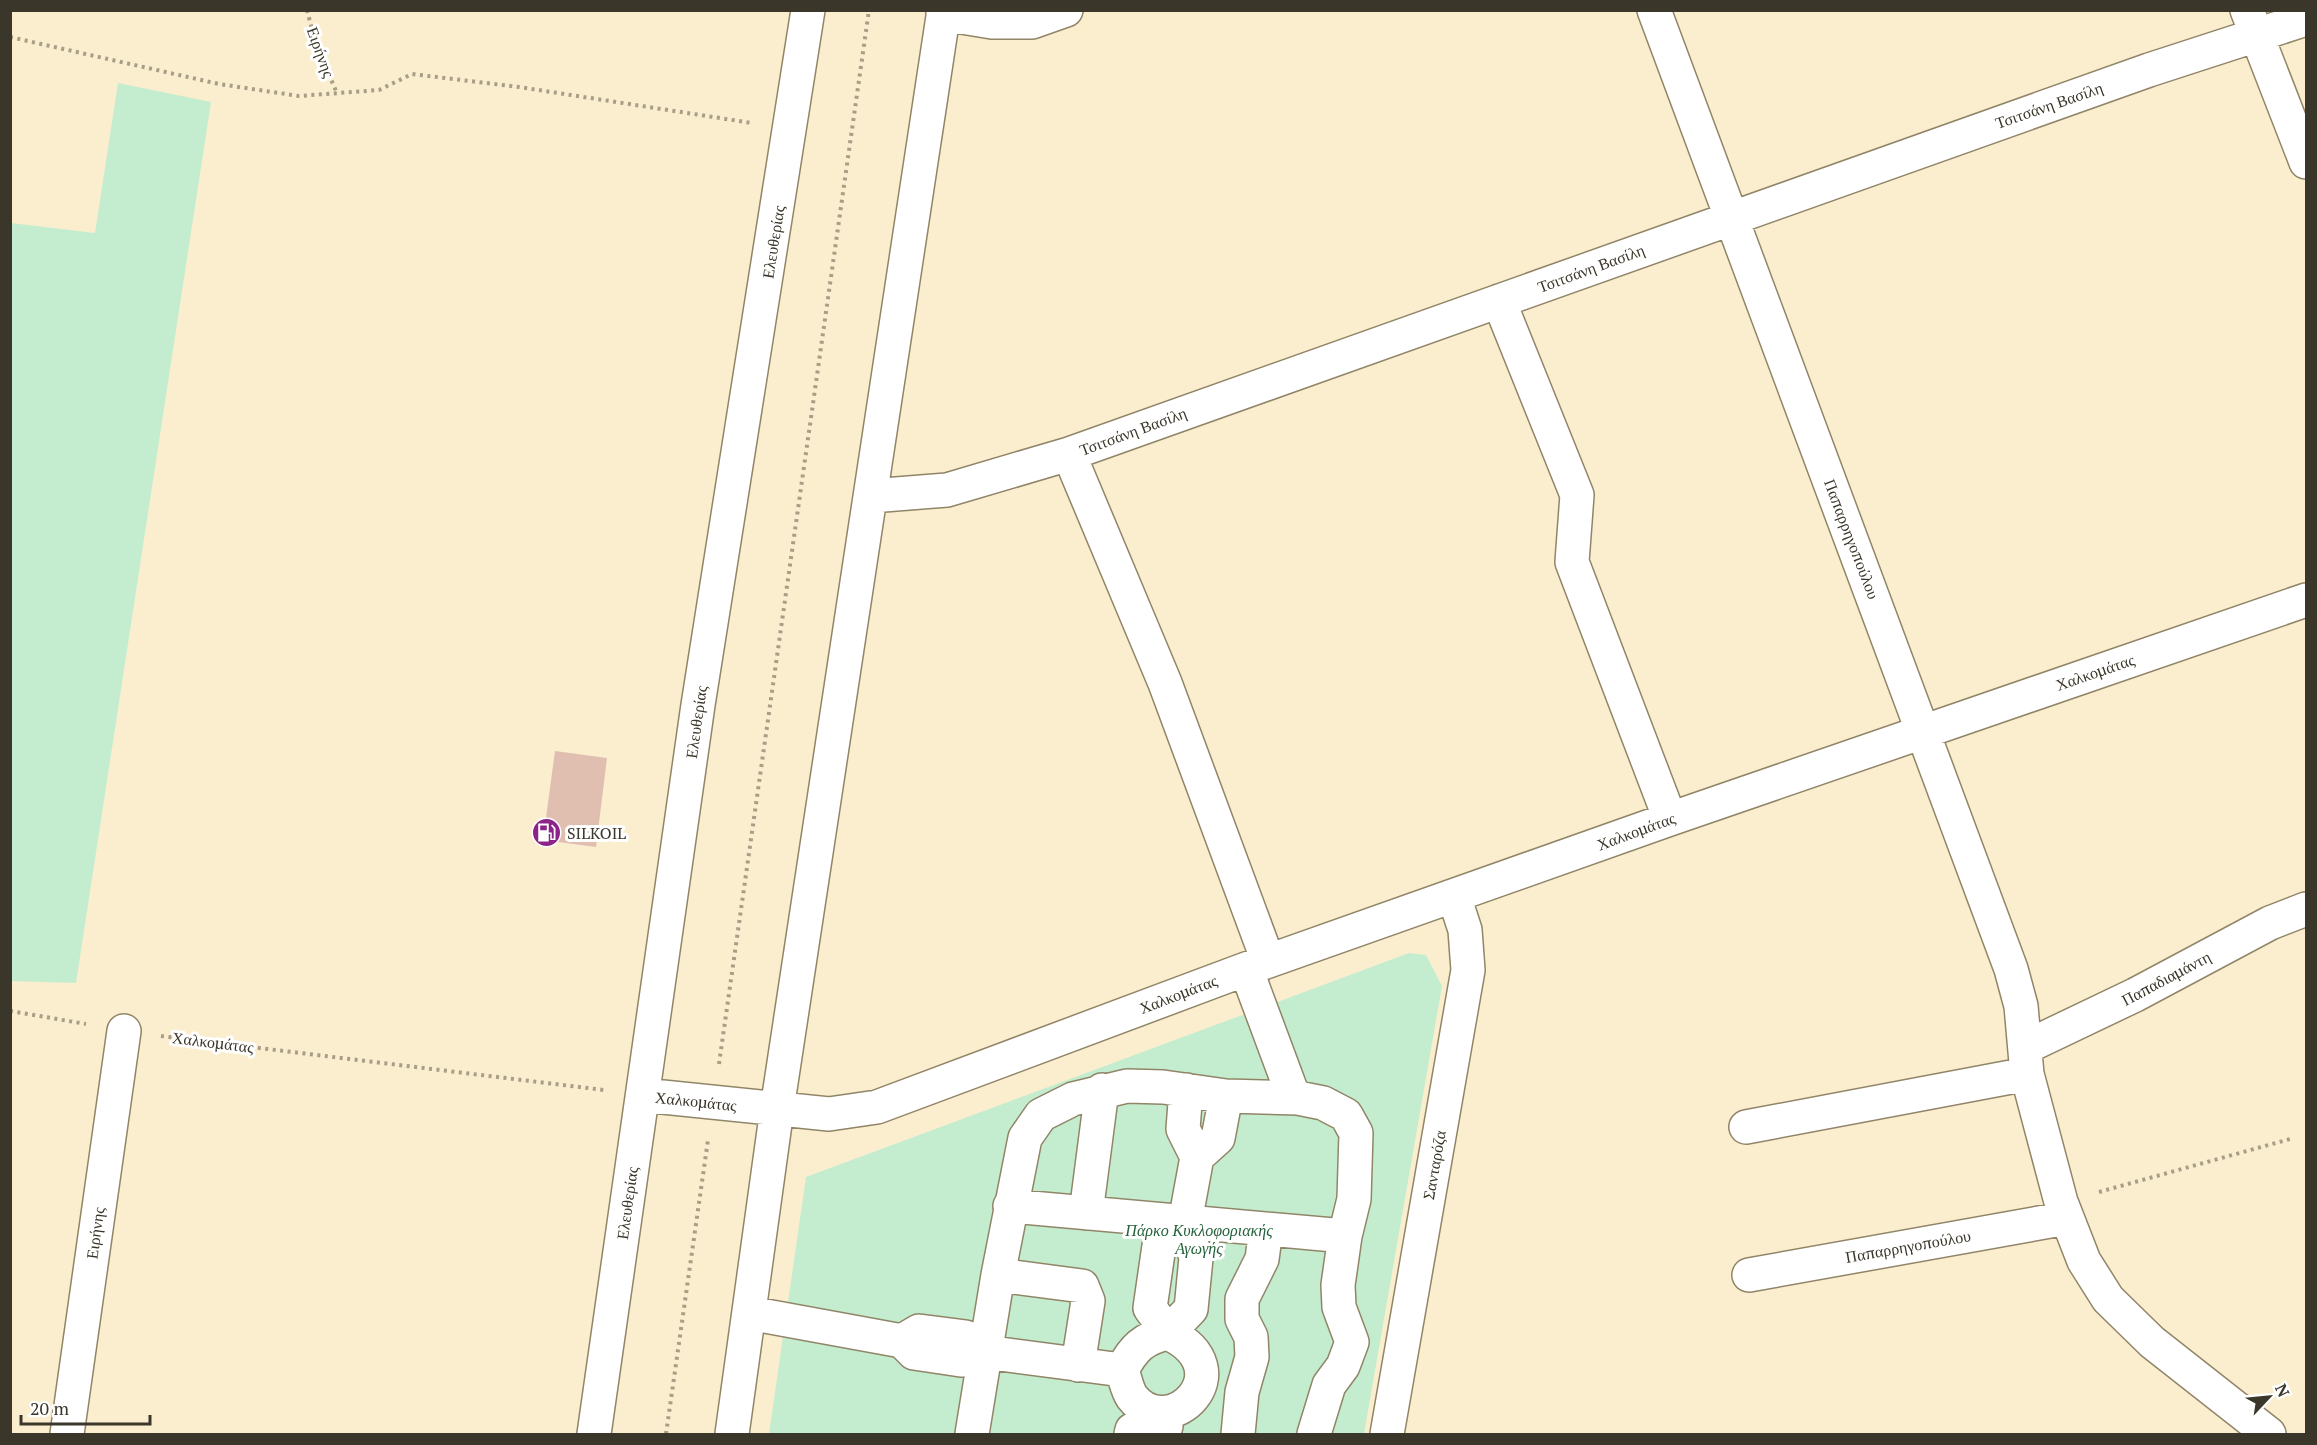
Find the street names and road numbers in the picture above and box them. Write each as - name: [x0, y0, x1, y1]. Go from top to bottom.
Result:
- street label: Ειρήνης: [302, 24, 341, 81]
- street label: Τσιτσάνη Βασίλη: [1992, 76, 2106, 134]
- street label: Ελευθερίας: [756, 203, 790, 280]
- street label: Τσιτσάνη Βασίλη: [1534, 238, 1648, 298]
- street label: Τσιτσάνη Βασίλη: [1076, 401, 1190, 461]
- street label: Παπαρρηγοπούλου: [1819, 476, 1885, 602]
- street label: Χαλκομάτας: [2053, 648, 2138, 696]
- street label: Ελευθερίας: [680, 683, 712, 760]
- street label: Χαλκομάτας: [1594, 806, 1679, 855]
- street label: Παπαδιαμάντη: [2118, 945, 2214, 1011]
- street label: Χαλκομάτας: [1136, 969, 1221, 1019]
- street label: Χαλκομάτας: [171, 1026, 256, 1058]
- street label: Χαλκομάτας: [654, 1086, 739, 1116]
- street label: Σανταρόζα: [1417, 1128, 1451, 1201]
- street label: Ελευθερίας: [611, 1164, 643, 1241]
- street label: Ειρήνης: [80, 1205, 110, 1260]
- street label: Παπαρρηγοπούλου: [1844, 1224, 1973, 1268]

